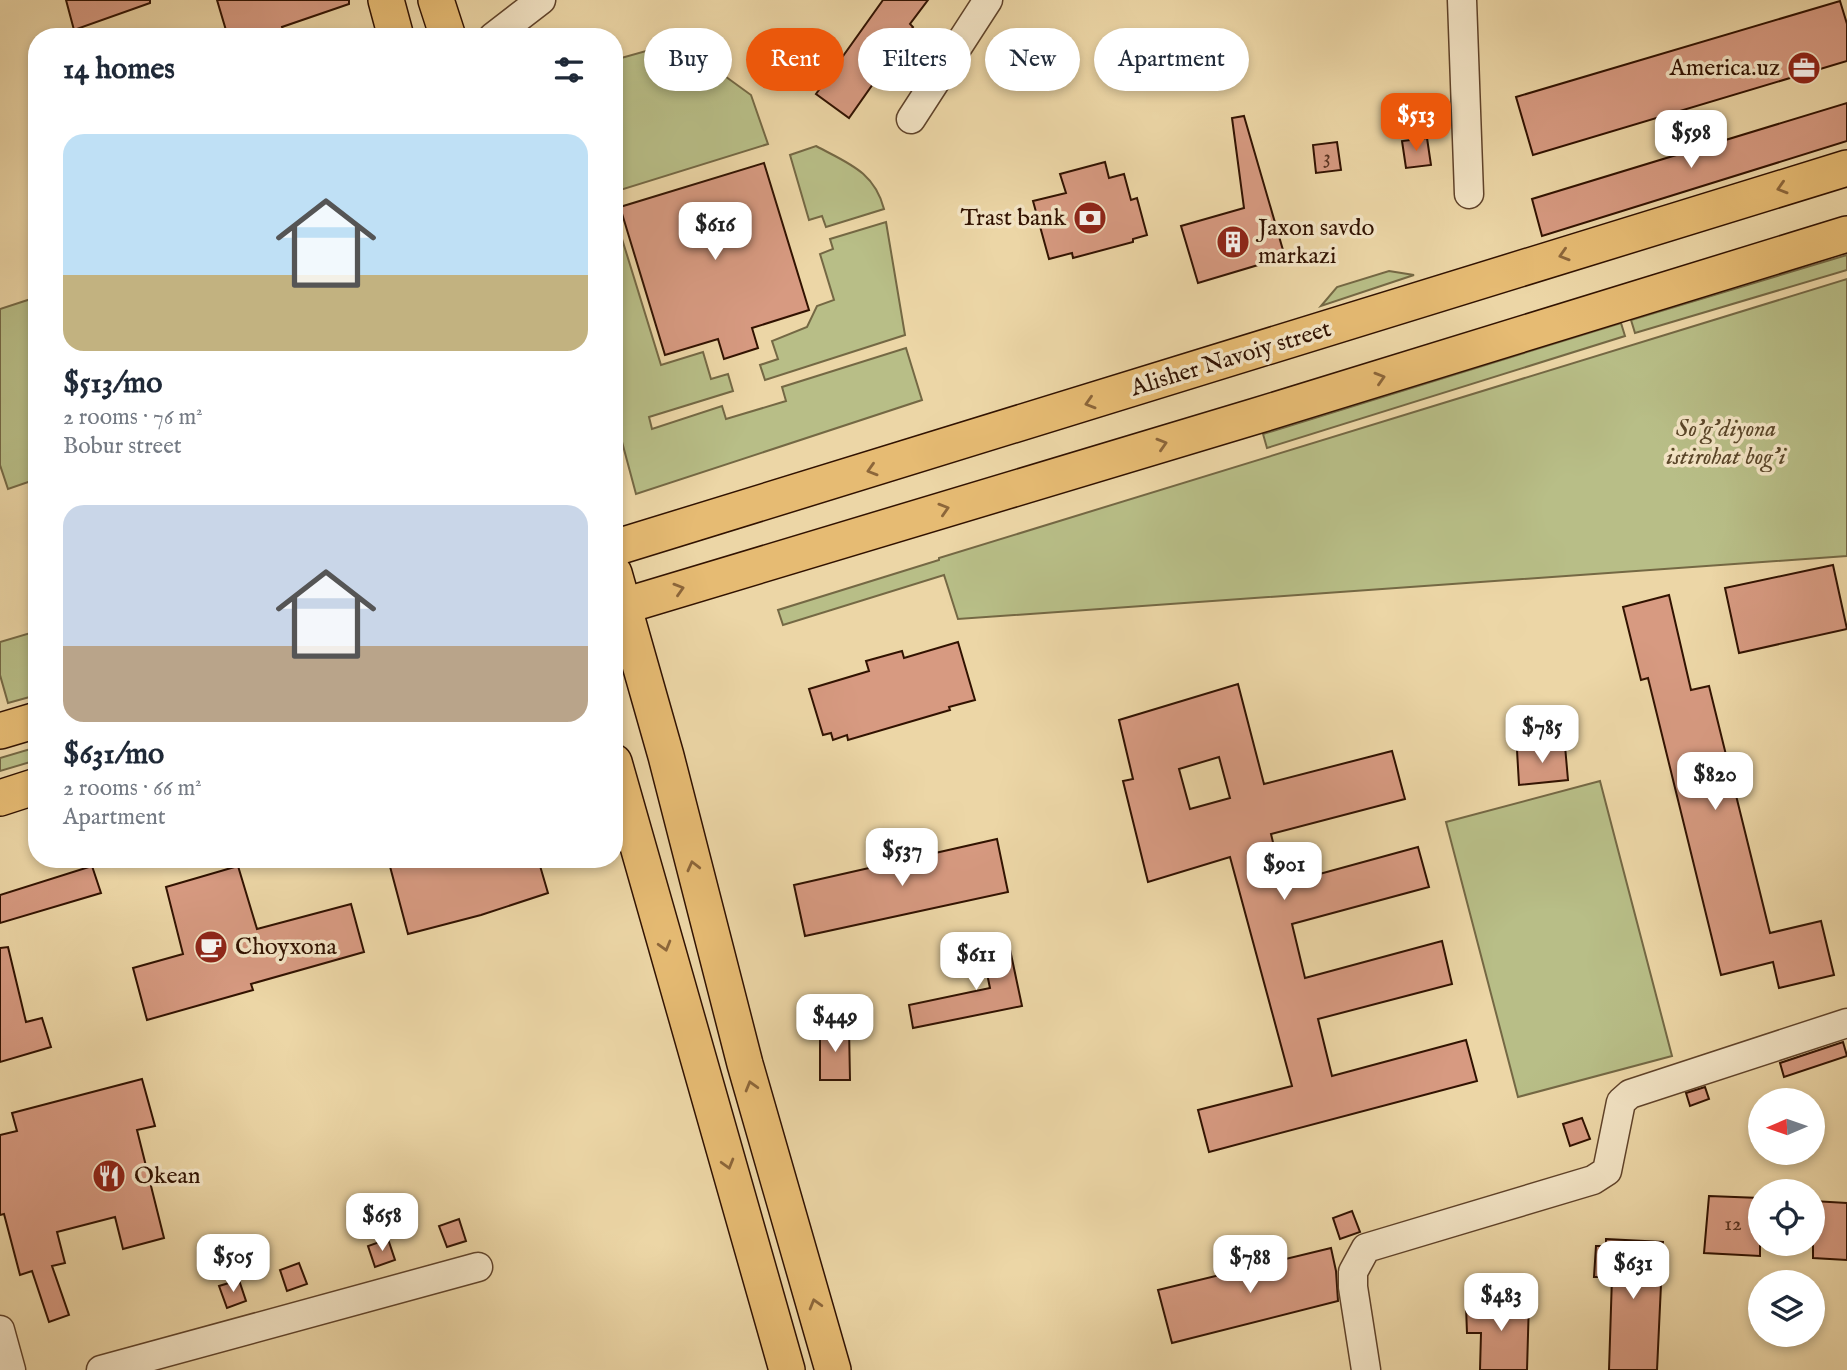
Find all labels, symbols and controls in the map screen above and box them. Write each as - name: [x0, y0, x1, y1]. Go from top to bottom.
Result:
- chip: Buy: [644, 28, 732, 91]
- chip: Rent: [746, 28, 844, 91]
- chip: Filters: [858, 28, 971, 91]
- chip: New: [985, 28, 1080, 91]
- chip: Apartment: [1094, 28, 1249, 91]
- office icon: America.uz: [1785, 49, 1823, 87]
- text: 14 homes: [63, 51, 175, 89]
- icon: filters: [550, 51, 588, 89]
- place label: America.uz: [1668, 53, 1780, 84]
- pin: $513: [1375, 94, 1457, 153]
- text: $513: [1397, 101, 1435, 130]
- pin: $598: [1650, 110, 1732, 170]
- text: $598: [1671, 118, 1711, 147]
- house number: 3: [1323, 144, 1331, 171]
- icon: home: [263, 180, 389, 306]
- one-way arrow: [1776, 180, 1788, 195]
- bank icon: Trast bank: [1071, 199, 1109, 237]
- pin: $616: [674, 202, 756, 262]
- place label: Trast bank: [960, 203, 1066, 234]
- text: $616: [695, 210, 735, 239]
- place label: Jaxon savdo markazi: [1255, 213, 1375, 272]
- building icon: Jaxon savdo markazi: [1214, 223, 1252, 261]
- one-way arrow: [1559, 247, 1571, 261]
- street label: Alisher Navoiy street: [1126, 314, 1335, 405]
- text: $513/mo: [63, 365, 162, 403]
- one-way arrow: [1373, 372, 1386, 386]
- one-way arrow: [1084, 394, 1096, 409]
- text: 2 rooms · 76 m²: [63, 403, 203, 432]
- park label: So'g'diyona istirohat bog'i: [1666, 414, 1788, 473]
- text: Bobur street: [63, 432, 182, 461]
- one-way arrow: [1156, 438, 1168, 453]
- one-way arrow: [867, 461, 879, 476]
- one-way arrow: [938, 503, 950, 518]
- icon: home: [263, 551, 389, 677]
- one-way arrow: [673, 582, 685, 597]
- pin: $785: [1501, 706, 1583, 765]
- text: $785: [1522, 713, 1562, 742]
- text: $631/mo: [63, 736, 164, 774]
- pin: $820: [1674, 752, 1756, 812]
- text: $820: [1693, 760, 1737, 789]
- text: 2 rooms · 66 m²: [63, 774, 202, 803]
- text: Apartment: [63, 803, 166, 832]
- pin: $537: [861, 828, 943, 888]
- text: $537: [882, 836, 922, 865]
- pin: $901: [1243, 842, 1325, 902]
- text: $901: [1263, 850, 1305, 879]
- one-way arrow: [687, 860, 701, 872]
- cafe icon: Choyxona: [192, 928, 230, 966]
- place label: Choyxona: [235, 932, 337, 963]
- pin: $611: [935, 932, 1017, 992]
- one-way arrow: [657, 940, 672, 952]
- text: $611: [956, 940, 996, 969]
- pin: $449: [794, 995, 876, 1054]
- text: $449: [812, 1002, 858, 1031]
- one-way arrow: [745, 1080, 760, 1092]
- north arrow: [1748, 1088, 1825, 1166]
- map controls: [1748, 1088, 1825, 1347]
- restaurant icon: Okean: [90, 1157, 128, 1195]
- one-way arrow: [720, 1158, 735, 1170]
- place label: Okean: [134, 1161, 201, 1192]
- button: locate: [1748, 1179, 1825, 1256]
- pin: $658: [341, 1194, 423, 1253]
- text: $658: [362, 1201, 402, 1230]
- house number: 12: [1724, 1211, 1742, 1238]
- pin: $505: [192, 1234, 274, 1294]
- pin: $788: [1209, 1236, 1291, 1295]
- text: $505: [213, 1242, 253, 1271]
- pin: $631: [1592, 1242, 1674, 1301]
- text: $788: [1229, 1243, 1271, 1272]
- text: $631: [1613, 1249, 1653, 1278]
- button: layers: [1748, 1270, 1825, 1347]
- pin: $483: [1460, 1274, 1542, 1333]
- text: $483: [1480, 1281, 1522, 1310]
- one-way arrow: [808, 1299, 823, 1311]

